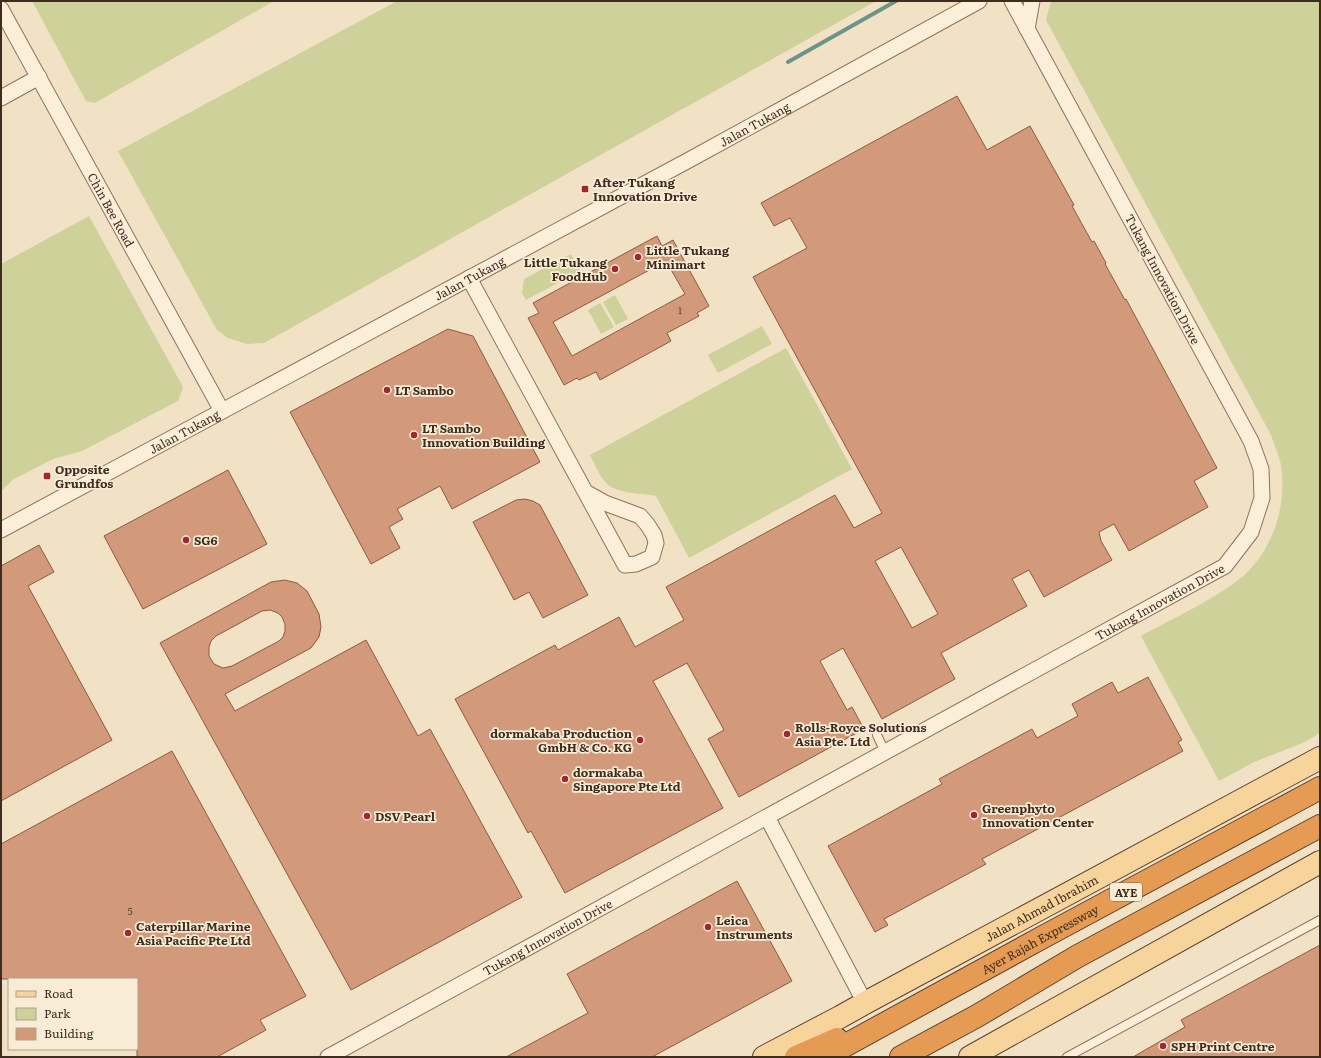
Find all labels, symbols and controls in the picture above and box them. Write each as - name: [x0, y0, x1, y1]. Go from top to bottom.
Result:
- street label: Jalan Tukang: [716, 97, 793, 151]
- street label: Chin Bee Road: [84, 169, 139, 251]
- place label: After Tukang Innovation Drive: [593, 173, 697, 205]
- marker: After Tukang Innovation Drive: [580, 184, 590, 194]
- street label: Tukang Innovation Drive: [1121, 211, 1205, 347]
- place label: Little Tukang Minimart: [646, 241, 730, 273]
- street label: Jalan Tukang: [431, 251, 508, 304]
- marker: Little Tukang Minimart: [633, 252, 643, 262]
- place label: Little Tukang FoodHub: [524, 253, 608, 285]
- marker: Little Tukang FoodHub: [610, 264, 620, 274]
- house number: 1: [678, 302, 682, 317]
- place label: LT Sambo: [395, 381, 454, 399]
- marker: LT Sambo: [382, 385, 392, 395]
- street label: Jalan Tukang: [146, 405, 223, 458]
- place label: LT Sambo Innovation Building: [422, 419, 546, 451]
- marker: LT Sambo Innovation Building: [409, 430, 419, 440]
- place label: Opposite Grundfos: [55, 460, 113, 492]
- marker: Opposite Grundfos: [42, 471, 52, 481]
- place label: SG6: [194, 531, 218, 549]
- marker: SG6: [181, 535, 191, 545]
- street label: Tukang Innovation Drive: [1092, 559, 1228, 645]
- place label: Rolls-Royce Solutions Asia Pte. Ltd: [795, 718, 927, 750]
- place label: dormakaba Production GmbH & Co. KG: [490, 724, 633, 756]
- marker: Rolls-Royce Solutions Asia Pte. Ltd: [782, 729, 792, 739]
- marker: dormakaba Production GmbH & Co. KG: [635, 735, 645, 745]
- place label: dormakaba Singapore Pte Ltd: [573, 763, 681, 795]
- marker: dormakaba Singapore Pte Ltd: [560, 774, 570, 784]
- place label: Greenphyto Innovation Center: [982, 799, 1094, 831]
- place label: DSV Pearl: [375, 807, 436, 825]
- marker: Greenphyto Innovation Center: [969, 810, 979, 820]
- marker: DSV Pearl: [362, 811, 372, 821]
- street label: Jalan Ahmad Ibrahim: [982, 870, 1101, 946]
- road number: AYE: [1110, 883, 1142, 901]
- street label: Tukang Innovation Drive: [479, 894, 615, 980]
- street label: Ayer Rajah Expressway: [978, 900, 1102, 978]
- house number: 5: [127, 903, 133, 918]
- place label: Leica Instruments: [716, 911, 793, 943]
- place label: Caterpillar Marine Asia Pacific Pte Ltd: [136, 917, 251, 949]
- marker: Leica Instruments: [703, 922, 713, 932]
- marker: Caterpillar Marine Asia Pacific Pte Ltd: [123, 928, 133, 938]
- legend: [8, 978, 138, 1050]
- text: Road: [44, 984, 74, 1002]
- text: Park: [44, 1004, 71, 1022]
- text: Building: [44, 1024, 94, 1042]
- place label: SPH Print Centre: [1171, 1037, 1275, 1055]
- marker: SPH Print Centre: [1158, 1041, 1168, 1051]

